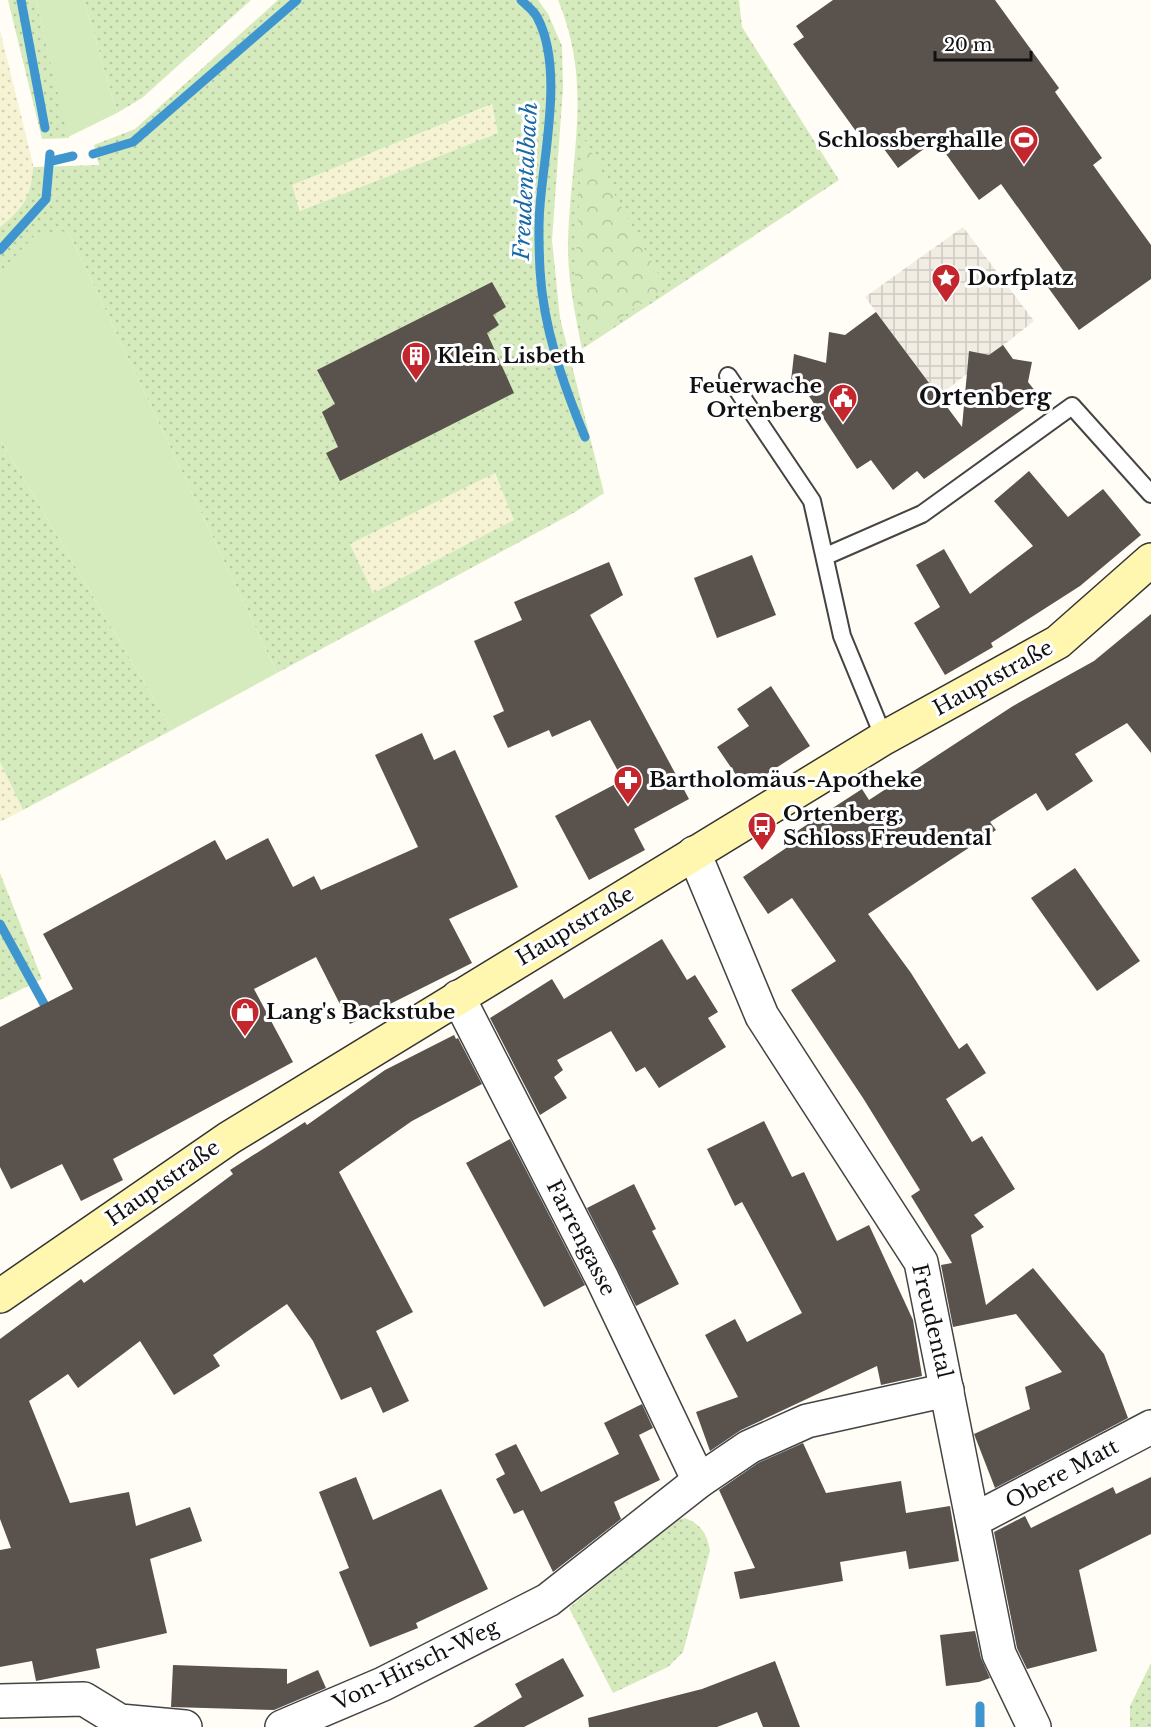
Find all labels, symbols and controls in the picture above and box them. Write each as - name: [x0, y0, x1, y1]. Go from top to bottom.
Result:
- scale bar: [935, 24, 1031, 62]
- text: 20 m: [944, 34, 992, 56]
- water label: Freudentalbach: [508, 101, 543, 262]
- sports icon: Schlossberghalle: [1008, 124, 1040, 166]
- place label: Schlossberghalle: [817, 127, 1003, 153]
- place icon: Dorfplatz: [930, 262, 962, 304]
- place label: Dorfplatz: [967, 265, 1074, 291]
- building icon: Klein Lisbeth: [400, 340, 432, 382]
- place label: Klein Lisbeth: [437, 343, 585, 369]
- place label: Feuerwache Ortenberg: [689, 373, 823, 423]
- public building icon: Feuerwache Ortenberg: [827, 382, 859, 424]
- district label: Ortenberg: [919, 382, 1052, 411]
- street label: Hauptstraße: [929, 634, 1057, 722]
- pharmacy icon: Bartholomäus-Apotheke: [612, 764, 644, 806]
- place label: Bartholomäus-Apotheke: [649, 767, 922, 793]
- place label: Ortenberg, Schloss Freudental: [783, 801, 992, 851]
- bus stop icon: Ortenberg, Schloss Freudental: [746, 810, 778, 852]
- street label: Hauptstraße: [511, 881, 639, 971]
- shop icon: Lang's Backstube: [229, 996, 261, 1038]
- place label: Lang's Backstube: [266, 999, 455, 1025]
- street label: Hauptstraße: [101, 1134, 225, 1232]
- street label: Farrengasse: [541, 1176, 621, 1300]
- street label: Freudental: [906, 1261, 958, 1381]
- street label: Obere Matt: [1001, 1433, 1123, 1515]
- street label: Von-Hirsch-Weg: [328, 1614, 503, 1717]

